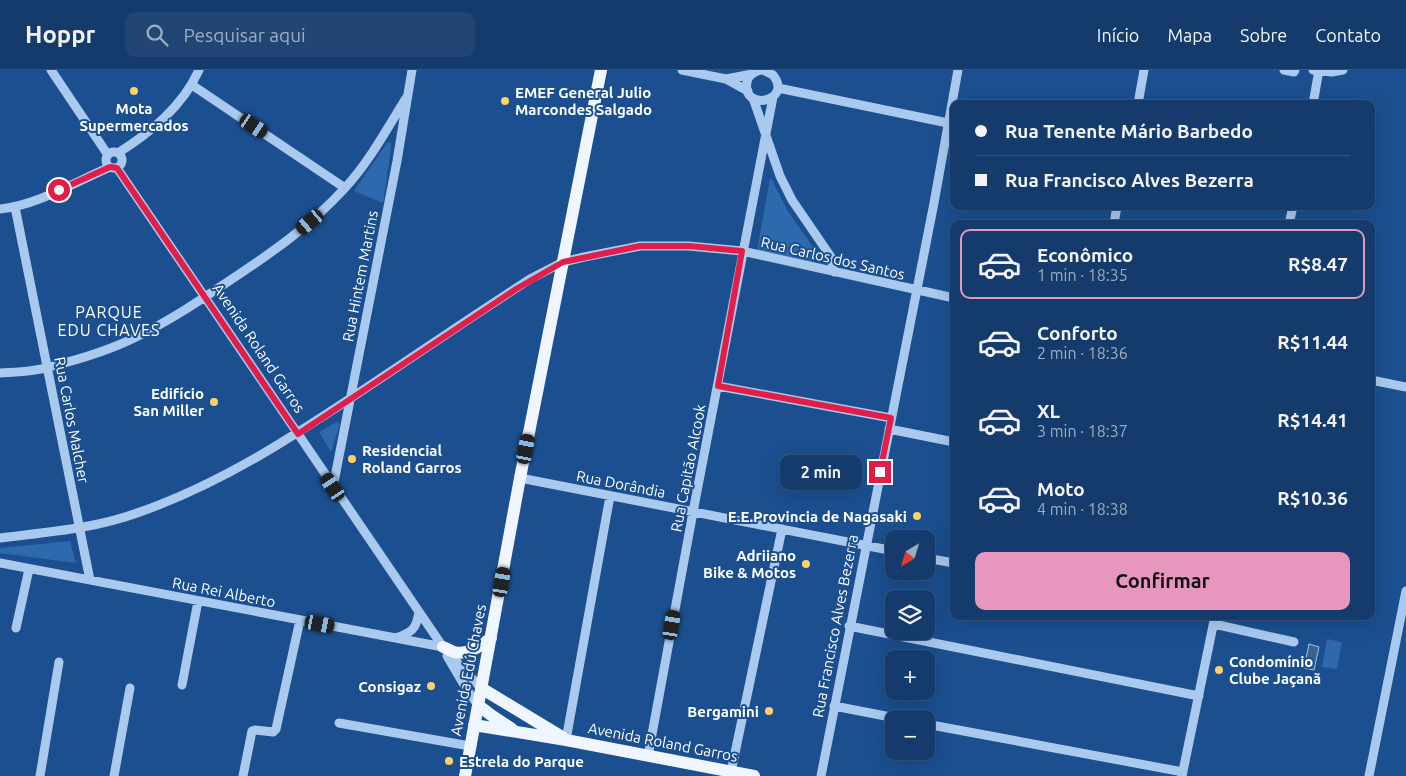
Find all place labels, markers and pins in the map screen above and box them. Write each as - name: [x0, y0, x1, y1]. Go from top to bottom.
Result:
- place label: EMEF General Julio Marcondes Salgado: [515, 84, 652, 118]
- marker: Mota Supermercados: [128, 85, 140, 97]
- marker: EMEF General Julio Marcondes Salgado: [499, 95, 511, 107]
- place label: Mota Supermercados: [79, 100, 189, 134]
- place label: Edifício San Miller: [133, 385, 205, 419]
- marker: Edifício San Miller: [208, 396, 220, 408]
- place label: Residencial Roland Garros: [362, 442, 462, 476]
- marker: Residencial Roland Garros: [346, 453, 358, 465]
- place label: E.E.Provincia de Nagasaki: [728, 508, 907, 525]
- marker: E.E.Provincia de Nagasaki: [911, 510, 923, 522]
- place label: Adriiano Bike & Motos: [703, 547, 796, 581]
- marker: Adriiano Bike & Motos: [800, 558, 812, 570]
- place label: Condomínio Clube Jaçanã: [1229, 653, 1321, 688]
- marker: Condomínio Clube Jaçanã: [1213, 664, 1225, 676]
- place label: Consigaz: [358, 678, 421, 695]
- marker: Consigaz: [425, 680, 437, 692]
- place label: Bergamini: [687, 703, 759, 720]
- marker: Bergamini: [763, 705, 775, 717]
- place label: Estrela do Parque: [459, 753, 584, 770]
- marker: Estrela do Parque: [443, 755, 455, 767]

